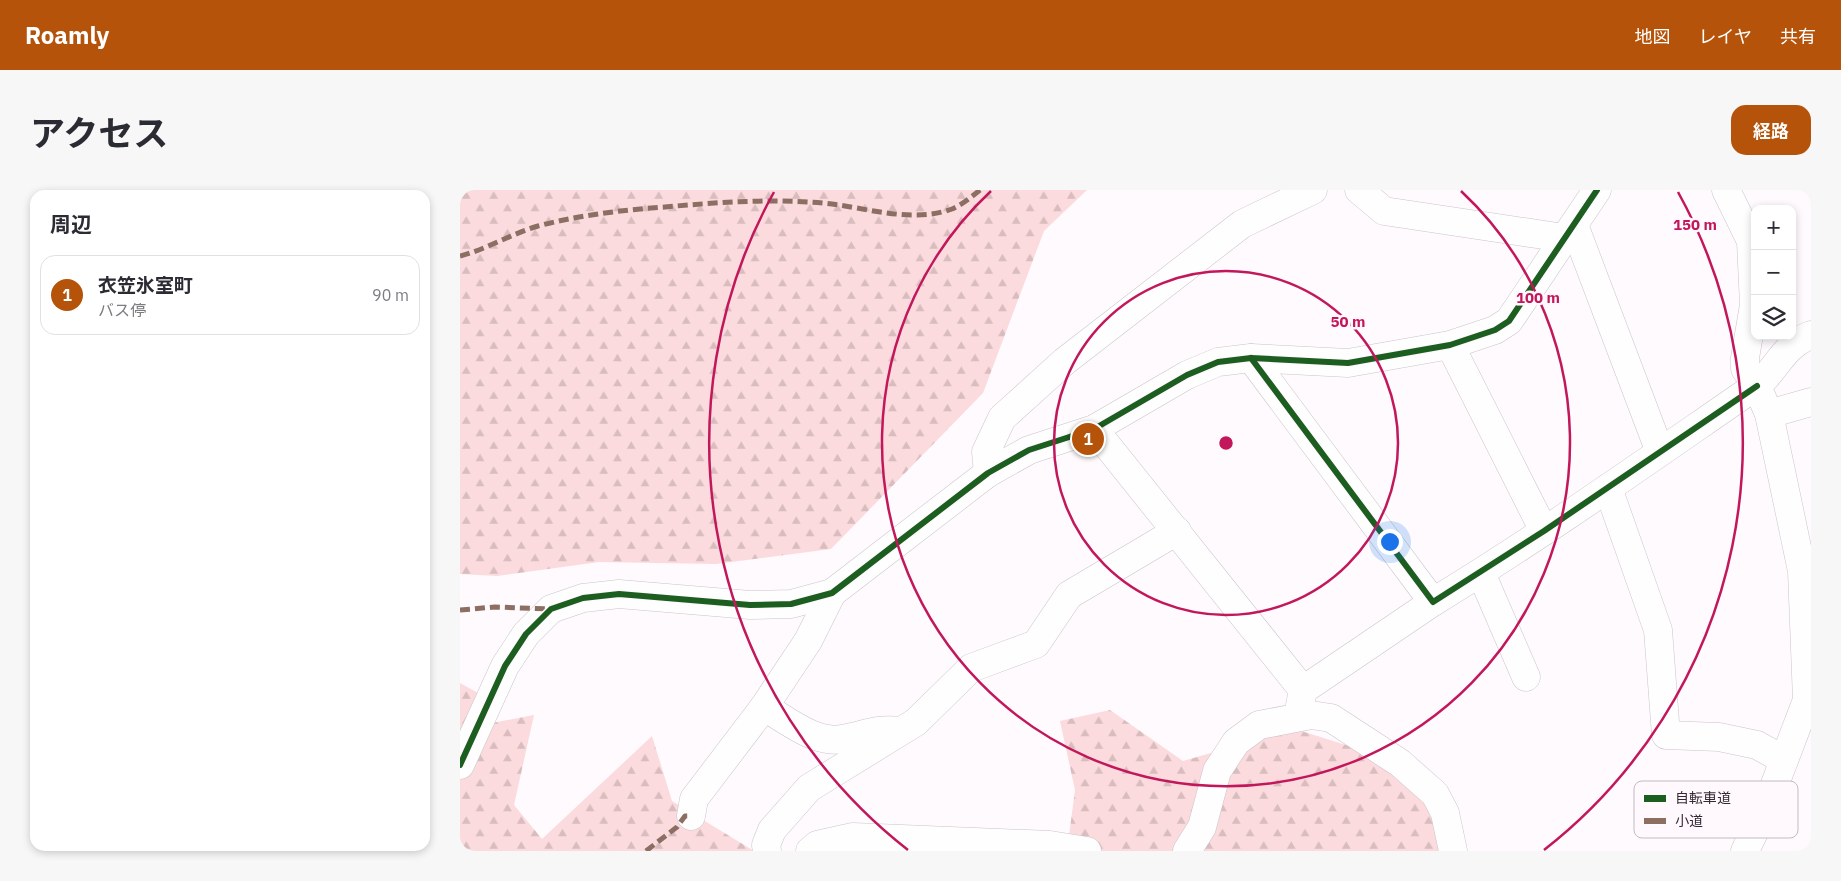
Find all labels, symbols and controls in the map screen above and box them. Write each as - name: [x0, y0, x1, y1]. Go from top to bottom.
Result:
- text: Roamly: [25, 19, 109, 51]
- text: 地図: [1635, 25, 1671, 48]
- text: レイヤ: [1699, 25, 1752, 48]
- text: 共有: [1780, 25, 1816, 48]
- button: 経路: [1731, 105, 1811, 155]
- text: アクセス: [30, 110, 168, 156]
- map controls: [1751, 205, 1796, 340]
- button: +: [1751, 205, 1796, 250]
- text: 周辺: [50, 210, 92, 238]
- text: 150 m: [1673, 215, 1717, 234]
- button: −: [1751, 250, 1796, 295]
- text: 衣笠氷室町: [98, 273, 193, 297]
- text: 1: [62, 285, 72, 305]
- text: 90 m: [372, 285, 409, 305]
- text: 100 m: [1516, 288, 1560, 307]
- button: layers: [1751, 295, 1796, 340]
- text: バス停: [98, 300, 146, 320]
- text: 50 m: [1331, 312, 1365, 331]
- pin: 1: [1072, 420, 1104, 458]
- centre of rings: [1217, 434, 1235, 452]
- your location: [1377, 529, 1403, 555]
- legend: [1634, 781, 1798, 838]
- text: 自転車道: [1675, 789, 1731, 807]
- text: 小道: [1675, 812, 1703, 830]

